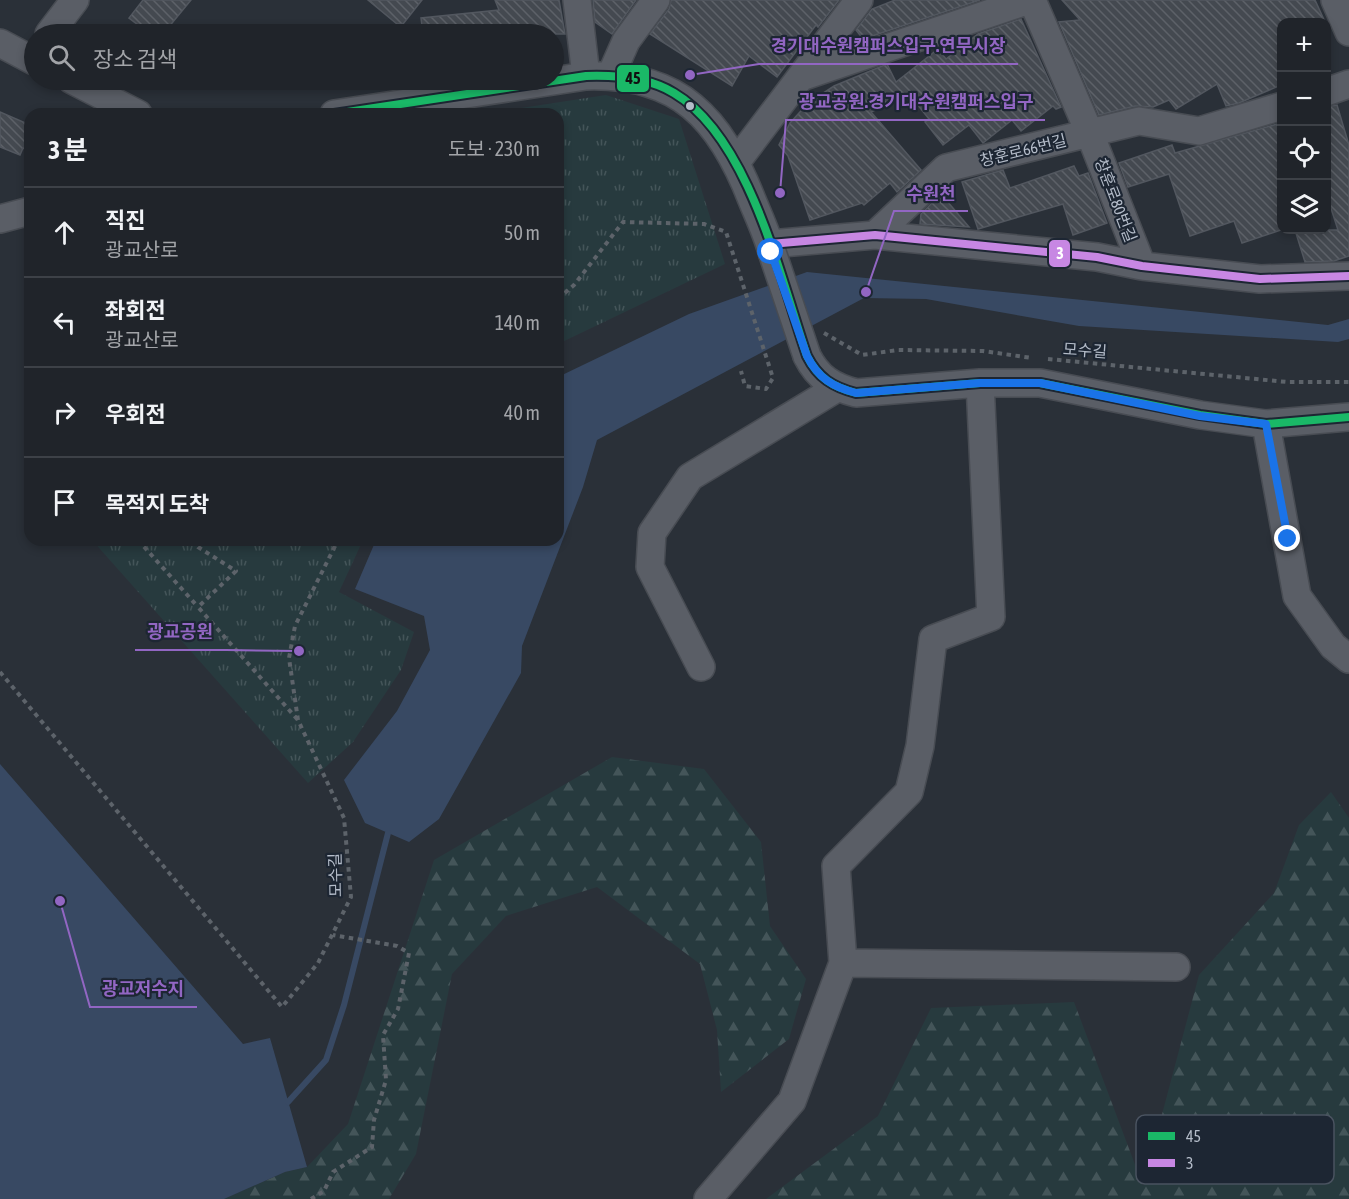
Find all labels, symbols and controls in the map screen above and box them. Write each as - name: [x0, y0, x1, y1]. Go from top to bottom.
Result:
- map controls: [1277, 18, 1331, 234]
- button: +: [1277, 18, 1331, 72]
- search box: [24, 24, 564, 90]
- callout: 경기대수원캠퍼스입구.연무시장: [759, 28, 1018, 64]
- text: 경기대수원캠퍼스입구.연무시장: [770, 35, 1006, 56]
- icon: search: [45, 41, 78, 74]
- text: 장소 검색: [93, 46, 177, 72]
- line badge: 45: [616, 64, 650, 93]
- text: 45: [624, 69, 641, 87]
- button: −: [1277, 72, 1331, 126]
- callout: 광교공원.경기대수원캠퍼스입구: [786, 84, 1045, 120]
- text: 광교공원.경기대수원캠퍼스입구: [798, 91, 1034, 112]
- unlabelled marker: [684, 100, 696, 112]
- button: locate: [1277, 126, 1331, 180]
- street label: 창훈로66번길: [978, 131, 1068, 169]
- text: 3 분: [48, 135, 88, 165]
- text: 도보 · 230 m: [448, 137, 540, 160]
- street label: 창훈로80번길: [1092, 155, 1140, 245]
- callout: 수원천: [894, 175, 968, 211]
- button: layers: [1277, 180, 1331, 234]
- text: 수원천: [906, 183, 956, 204]
- text: 직진: [105, 207, 145, 233]
- icon: ahead: [48, 216, 81, 249]
- text: 50 m: [504, 221, 540, 244]
- text: 광교산로: [105, 238, 179, 261]
- route start: [757, 238, 783, 264]
- line badge: 3: [1048, 239, 1071, 268]
- text: 3: [1056, 244, 1064, 262]
- text: 좌회전: [105, 297, 166, 323]
- icon: left: [48, 306, 81, 339]
- text: 140 m: [495, 311, 540, 334]
- text: 광교산로: [105, 328, 179, 351]
- street label: 모수길: [1062, 339, 1108, 361]
- icon: right: [48, 396, 81, 429]
- text: 우회전: [105, 401, 166, 427]
- text: 40 m: [504, 401, 540, 424]
- icon: arrive: [48, 486, 81, 519]
- text: 목적지 도착: [105, 491, 209, 517]
- route end: [1274, 525, 1300, 551]
- callout: 광교공원: [135, 614, 226, 650]
- text: 광교공원: [147, 621, 213, 642]
- street label: 모수길: [326, 853, 344, 897]
- callout: 광교저수지: [90, 971, 197, 1007]
- text: 광교저수지: [102, 978, 184, 999]
- legend: [1136, 1115, 1334, 1184]
- text: 45: [1186, 1127, 1201, 1145]
- text: 3: [1186, 1154, 1194, 1172]

